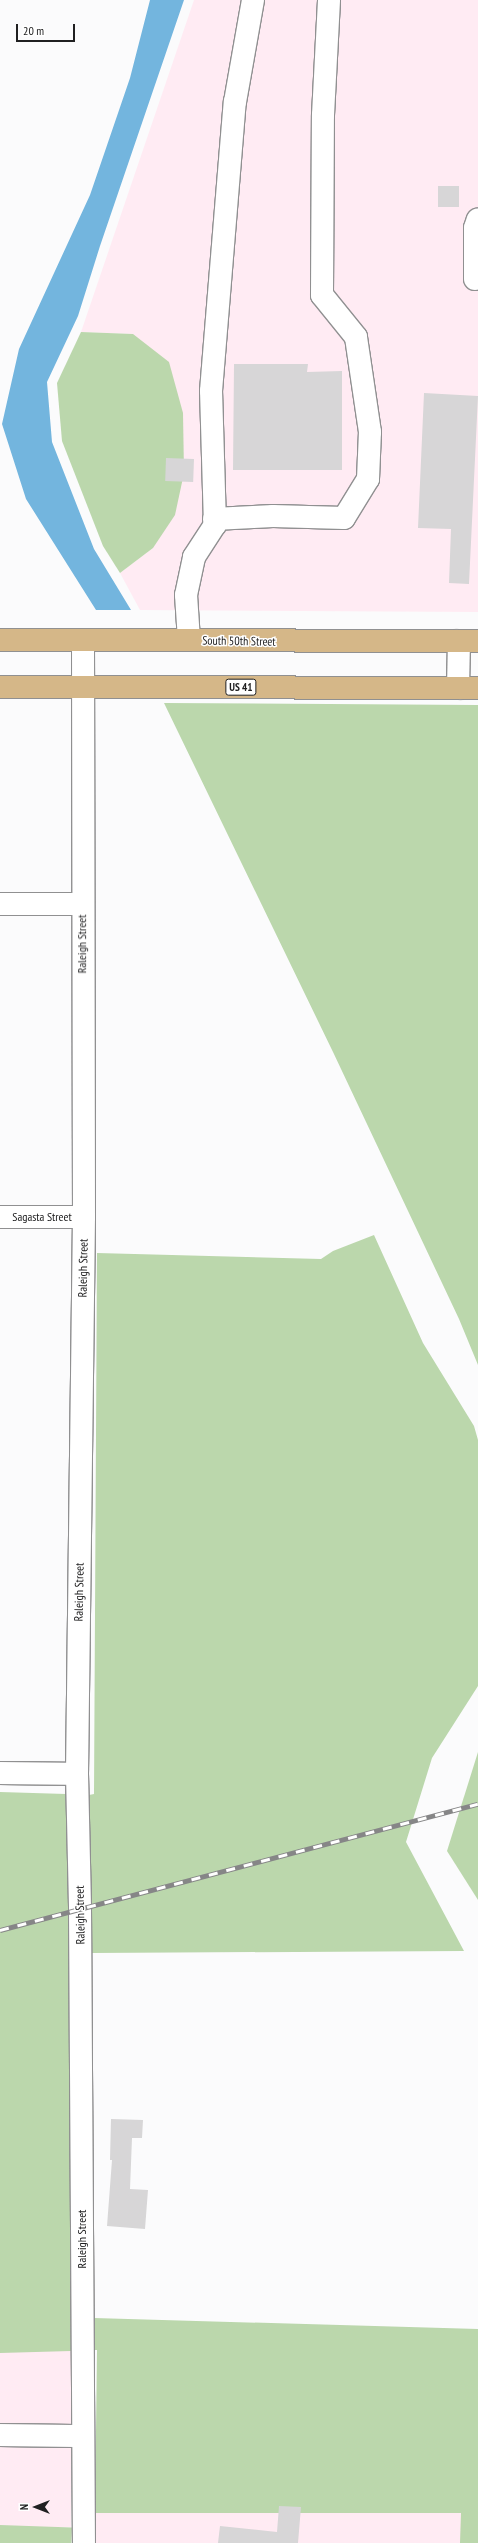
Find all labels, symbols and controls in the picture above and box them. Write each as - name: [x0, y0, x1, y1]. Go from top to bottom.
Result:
- scale bar: [18, 16, 77, 42]
- text: 20 m: [23, 23, 44, 38]
- street label: South 50th Street: [202, 633, 276, 649]
- road number: US 41: [225, 678, 257, 696]
- street label: Raleigh Street: [75, 915, 89, 973]
- street label: Sagasta Street: [12, 1210, 72, 1224]
- street label: Raleigh Street: [75, 1238, 91, 1298]
- street label: Raleigh Street: [71, 1562, 87, 1622]
- street label: Raleigh Street: [72, 1885, 88, 1945]
- street label: Raleigh Street: [75, 2210, 89, 2268]
- north arrow: [16, 2487, 56, 2527]
- text: N: [17, 2504, 31, 2510]

